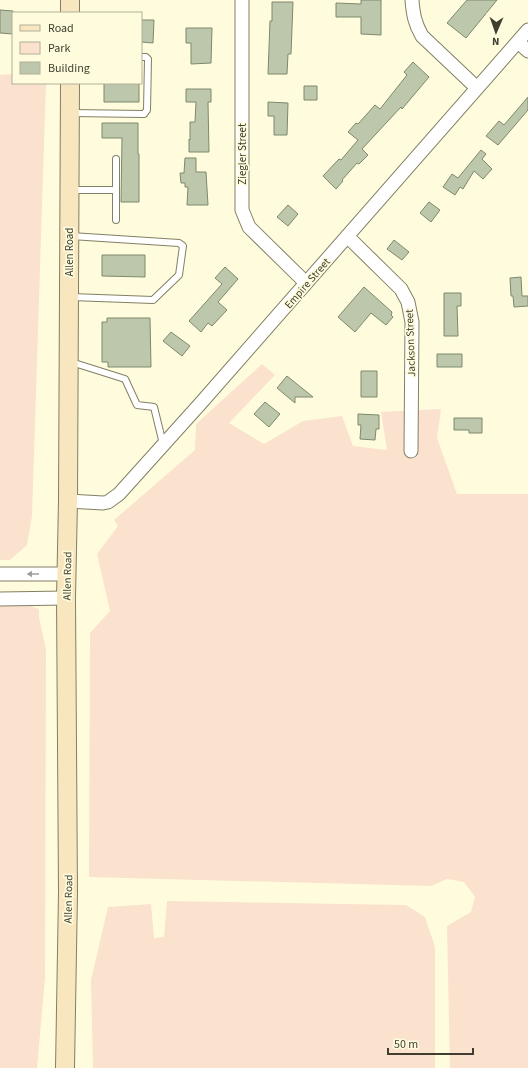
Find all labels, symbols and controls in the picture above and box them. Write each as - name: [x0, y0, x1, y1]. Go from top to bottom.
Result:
- legend: [12, 12, 142, 84]
- north arrow: [476, 12, 516, 52]
- text: Road: [48, 20, 74, 37]
- text: N: [492, 34, 500, 49]
- text: Park: [48, 40, 70, 57]
- text: Building: [48, 60, 90, 77]
- street label: Ziegler Street: [235, 123, 250, 185]
- street label: Allen Road: [62, 228, 77, 276]
- street label: Empire Street: [281, 255, 334, 312]
- street label: Jackson Street: [402, 309, 419, 377]
- street label: Allen Road: [60, 551, 75, 601]
- one-way arrow: [26, 571, 39, 577]
- street label: Allen Road: [61, 874, 76, 924]
- scale bar: [388, 1030, 473, 1056]
- text: 50 m: [394, 1036, 418, 1053]

